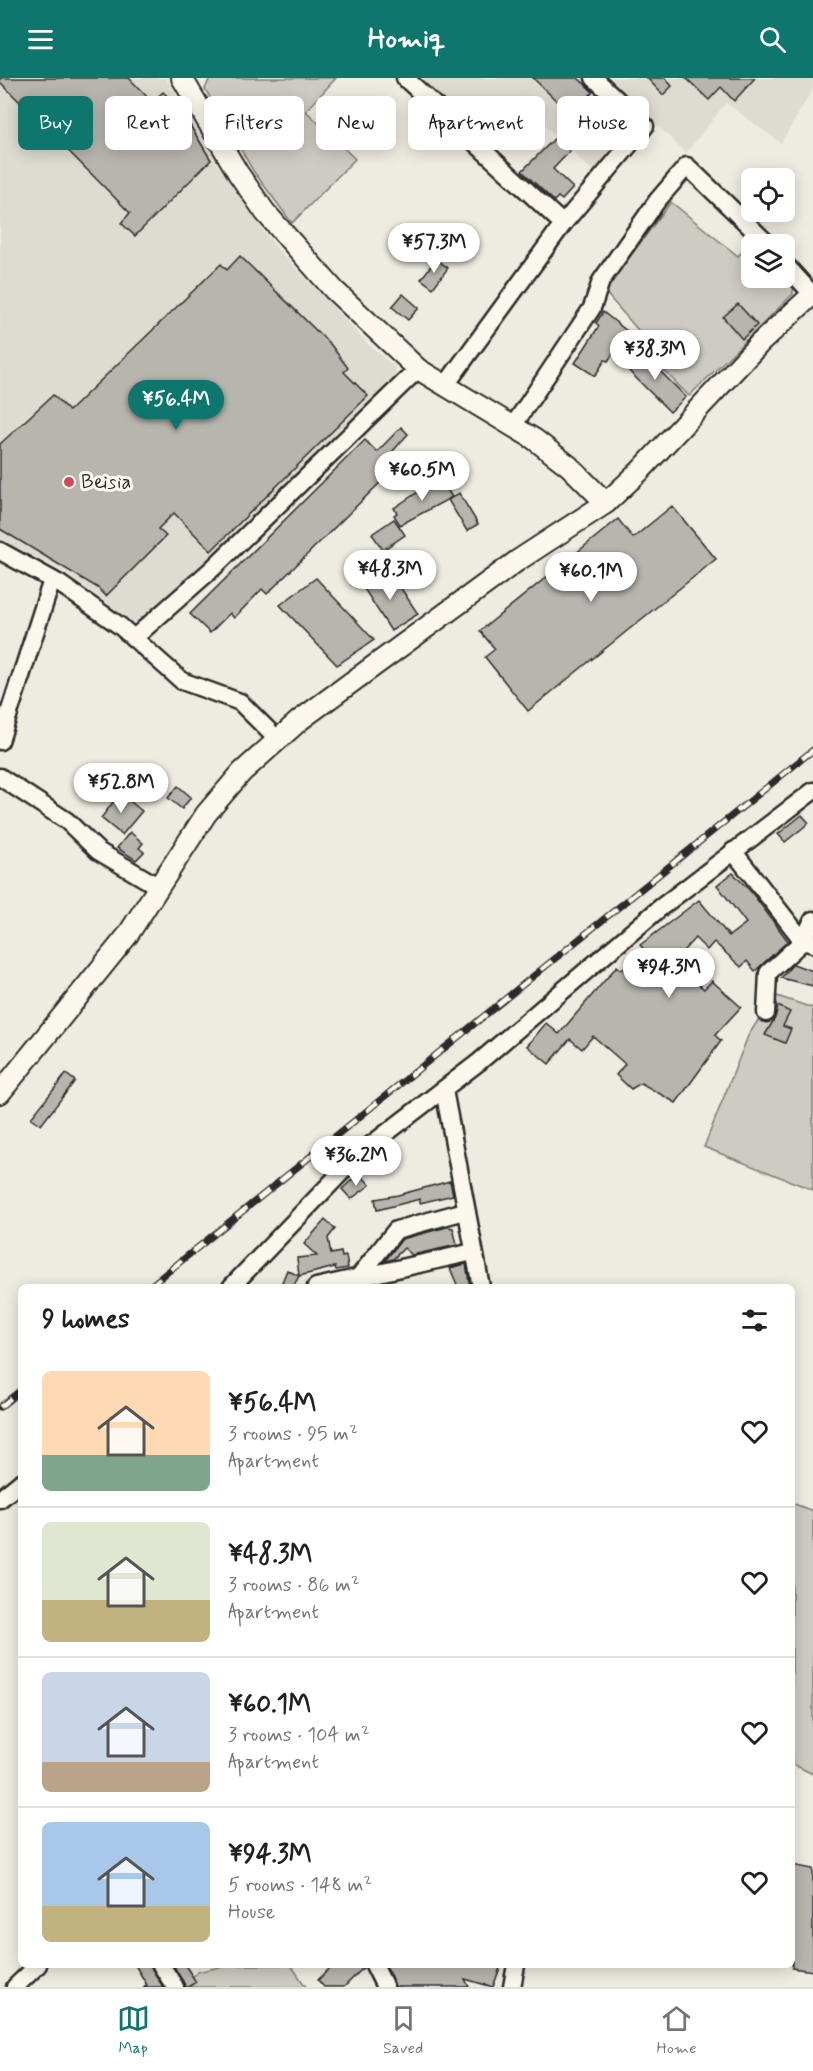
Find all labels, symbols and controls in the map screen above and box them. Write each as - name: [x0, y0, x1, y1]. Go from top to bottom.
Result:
- text: Homiq: [368, 22, 445, 57]
- icon: menu: [24, 23, 57, 56]
- icon: search: [756, 23, 789, 56]
- chip: Buy: [18, 96, 93, 150]
- chip: Rent: [105, 96, 192, 150]
- chip: Filters: [204, 96, 304, 150]
- chip: New: [316, 96, 396, 150]
- chip: Apartment: [408, 96, 545, 150]
- chip: House: [557, 96, 649, 150]
- map controls: [741, 168, 795, 288]
- button: locate: [741, 168, 795, 222]
- pin: ¥57.3M: [385, 223, 483, 274]
- text: ¥57.3M: [402, 229, 466, 256]
- button: layers: [741, 234, 795, 288]
- pin: ¥38.3M: [606, 330, 704, 381]
- text: ¥38.3M: [624, 336, 686, 363]
- pin: ¥56.4M: [127, 380, 225, 431]
- text: ¥56.4M: [142, 386, 210, 413]
- pin: ¥60.5M: [373, 451, 471, 502]
- text: ¥60.5M: [389, 457, 455, 484]
- place label: Beisia: [81, 469, 131, 496]
- marker: Beisia: [62, 475, 76, 489]
- pin: ¥48.3M: [341, 550, 439, 601]
- pin: ¥60.1M: [542, 552, 640, 603]
- text: ¥48.3M: [358, 556, 422, 583]
- text: ¥60.1M: [559, 558, 623, 585]
- pin: ¥52.8M: [72, 763, 170, 814]
- text: ¥52.8M: [87, 769, 155, 796]
- pin: ¥94.3M: [620, 948, 718, 999]
- text: ¥94.3M: [637, 954, 701, 981]
- pin: ¥36.2M: [307, 1136, 405, 1187]
- text: ¥36.2M: [324, 1142, 388, 1169]
- text: 9 homes: [42, 1303, 130, 1337]
- icon: filters: [738, 1304, 771, 1337]
- text: ¥56.4M: [228, 1387, 316, 1421]
- icon: home: [90, 1395, 162, 1467]
- icon: heart: [738, 1415, 771, 1448]
- text: 3 rooms · 95 m²: [228, 1421, 358, 1448]
- text: Apartment: [228, 1448, 319, 1475]
- text: ¥48.3M: [228, 1538, 312, 1572]
- icon: home: [90, 1546, 162, 1618]
- icon: heart: [738, 1566, 771, 1599]
- text: 3 rooms · 86 m²: [228, 1572, 360, 1599]
- text: Apartment: [228, 1599, 319, 1626]
- text: ¥60.1M: [228, 1688, 311, 1722]
- icon: home: [90, 1696, 162, 1768]
- icon: heart: [738, 1716, 771, 1749]
- text: 3 rooms · 104 m²: [228, 1722, 370, 1749]
- text: Apartment: [228, 1749, 319, 1776]
- text: ¥94.3M: [228, 1838, 312, 1872]
- icon: home: [90, 1846, 162, 1918]
- icon: heart: [738, 1866, 771, 1899]
- text: 5 rooms · 148 m²: [228, 1872, 372, 1899]
- text: House: [228, 1899, 275, 1926]
- tab: Map: [117, 2002, 150, 2059]
- tab: Saved: [383, 2002, 423, 2059]
- tab: Home: [657, 2002, 696, 2059]

